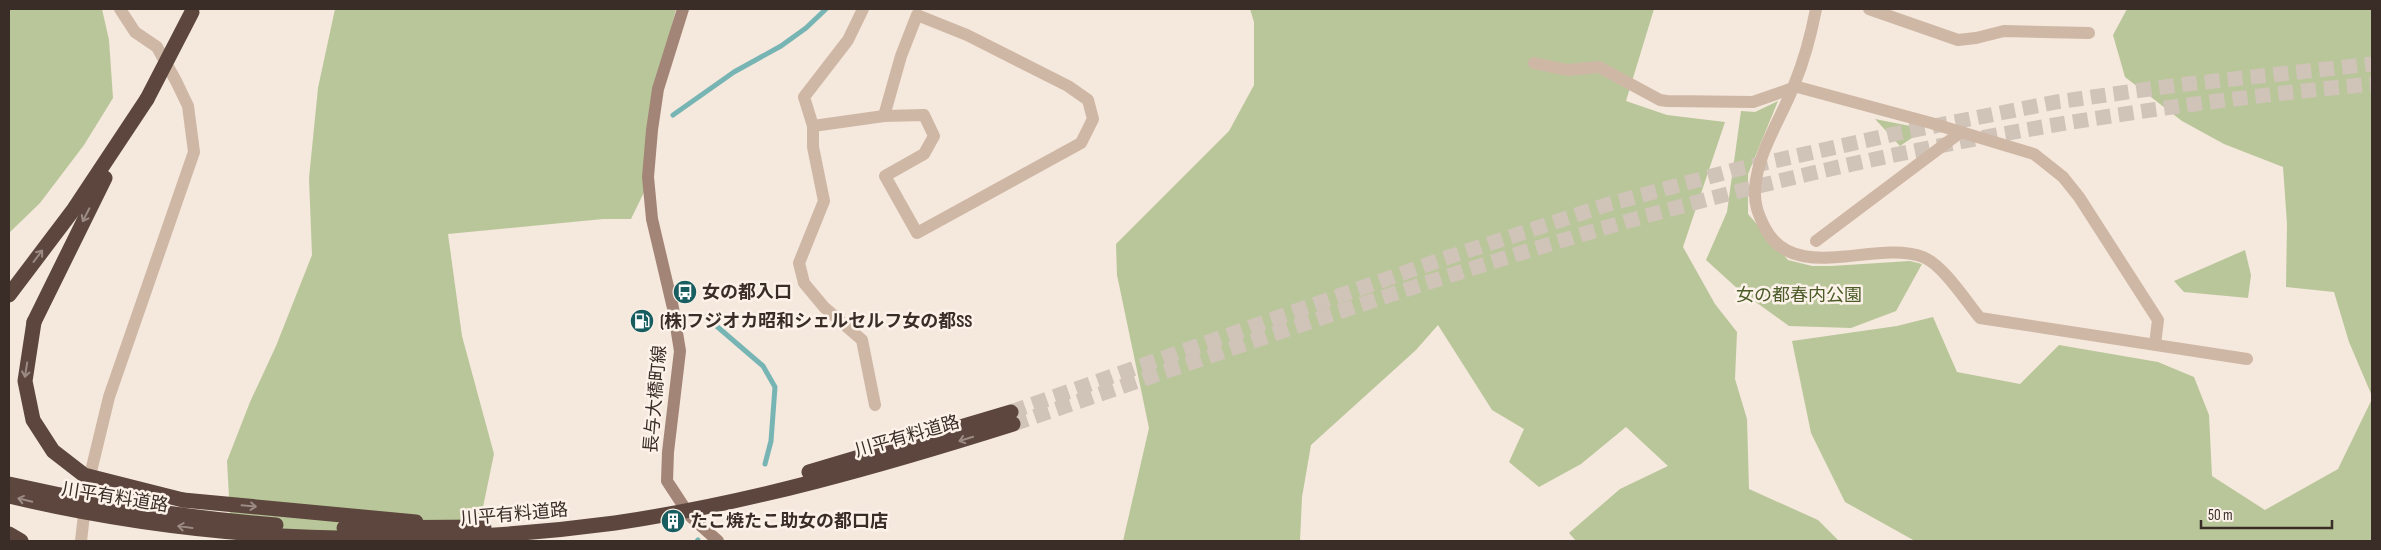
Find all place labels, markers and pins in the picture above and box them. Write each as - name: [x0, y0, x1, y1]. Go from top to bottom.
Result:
- bus stop icon: 女の都入口: [672, 279, 698, 305]
- place label: 女の都入口: [702, 282, 792, 303]
- fuel station icon: (株)フジオカ昭和シェルセルフ女の都SS: [629, 308, 655, 334]
- place label: (株)フジオカ昭和シェルセルフ女の都SS: [660, 311, 972, 332]
- building icon: たこ焼たこ助女の都口店: [660, 508, 686, 534]
- place label: たこ焼たこ助女の都口店: [690, 511, 888, 532]

